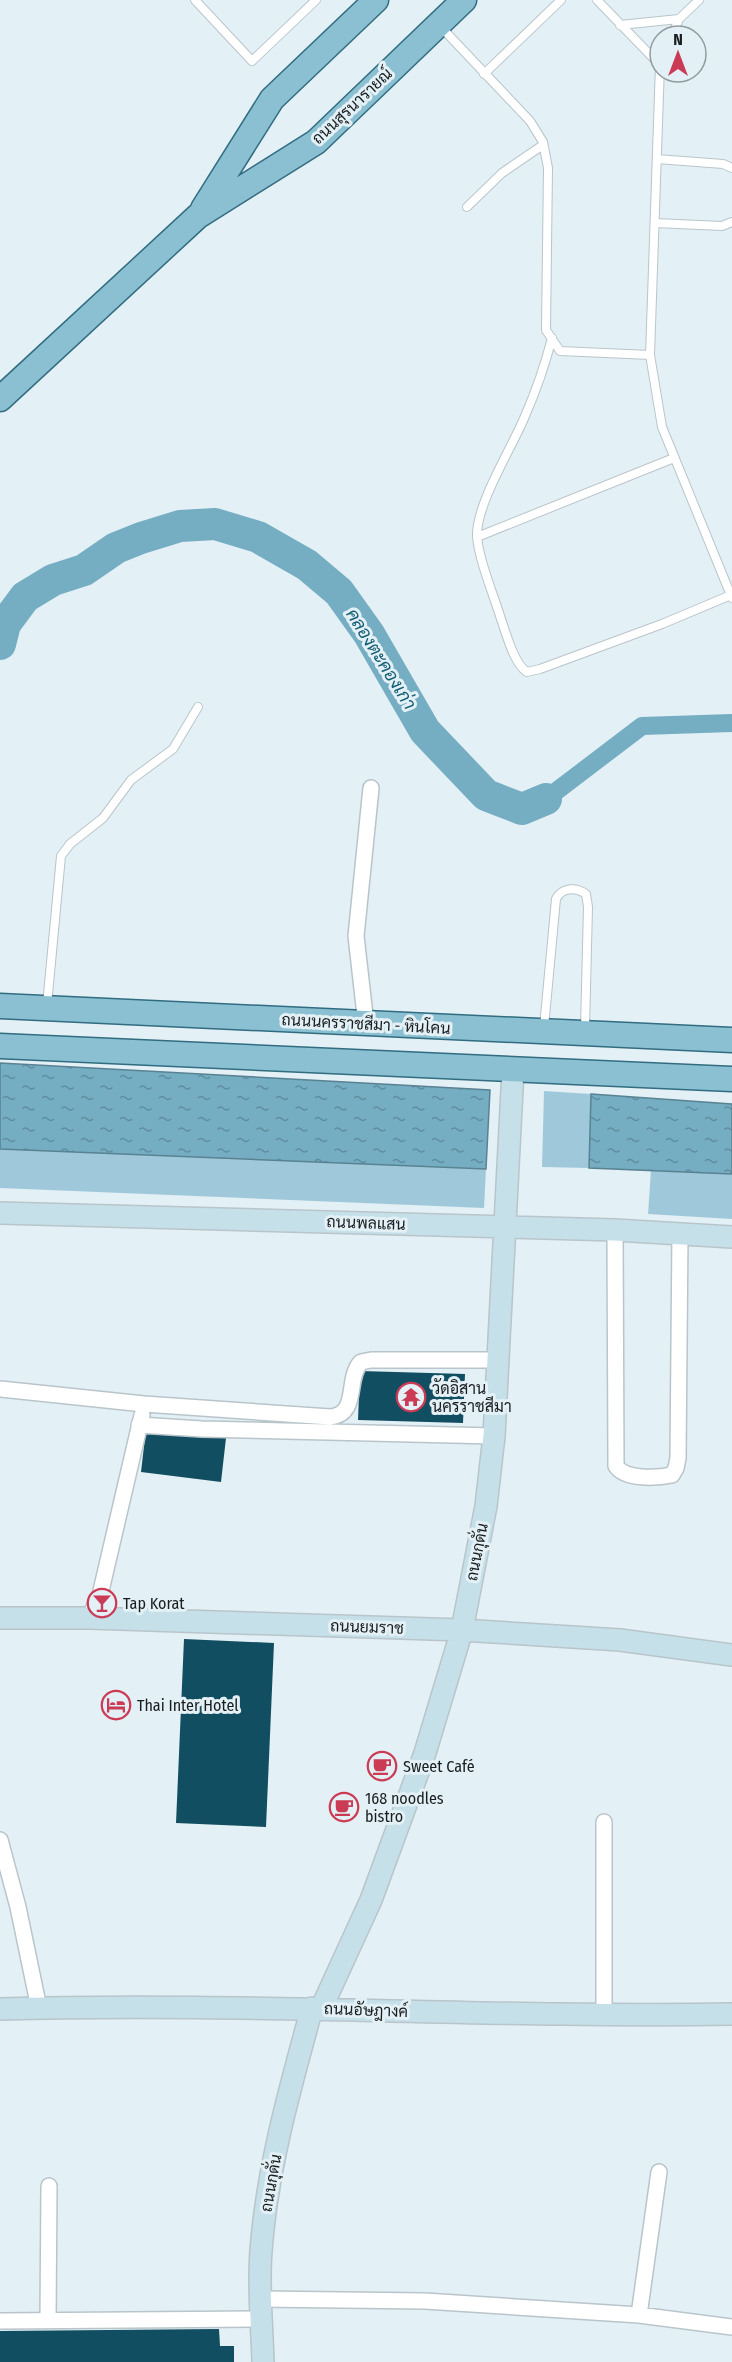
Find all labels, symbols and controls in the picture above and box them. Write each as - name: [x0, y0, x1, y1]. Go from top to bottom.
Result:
- north arrow: [648, 24, 708, 84]
- text: N: [673, 30, 683, 49]
- street label: ถนนสุรนารายณ์: [306, 62, 397, 149]
- water label: คลองตะคองเก่า: [341, 604, 422, 714]
- street label: ถนนนครราชสีมา - หินโคน: [281, 1008, 451, 1038]
- street label: ถนนพลแสน: [326, 1212, 406, 1234]
- place label: วัดอิสาน นครราชสีมา: [432, 1378, 512, 1416]
- temple icon: วัดอิสาน นครราชสีมา: [395, 1381, 427, 1413]
- street label: ถนนกุดั่น: [458, 1521, 494, 1583]
- bar icon: Tap Korat: [86, 1587, 118, 1619]
- place label: Tap Korat: [123, 1594, 185, 1613]
- street label: ถนนยมราช: [330, 1616, 404, 1638]
- hotel icon: Thai Inter Hotel: [100, 1689, 132, 1721]
- place label: Thai Inter Hotel: [137, 1696, 239, 1715]
- cafe icon: Sweet Café: [366, 1750, 398, 1782]
- place label: Sweet Café: [403, 1757, 475, 1776]
- place label: 168 noodles bistro: [365, 1789, 444, 1826]
- cafe icon: 168 noodles bistro: [328, 1791, 360, 1823]
- street label: ถนนอัษฎางค์: [323, 1996, 409, 2022]
- street label: ถนนกุดั่น: [252, 2152, 287, 2214]

